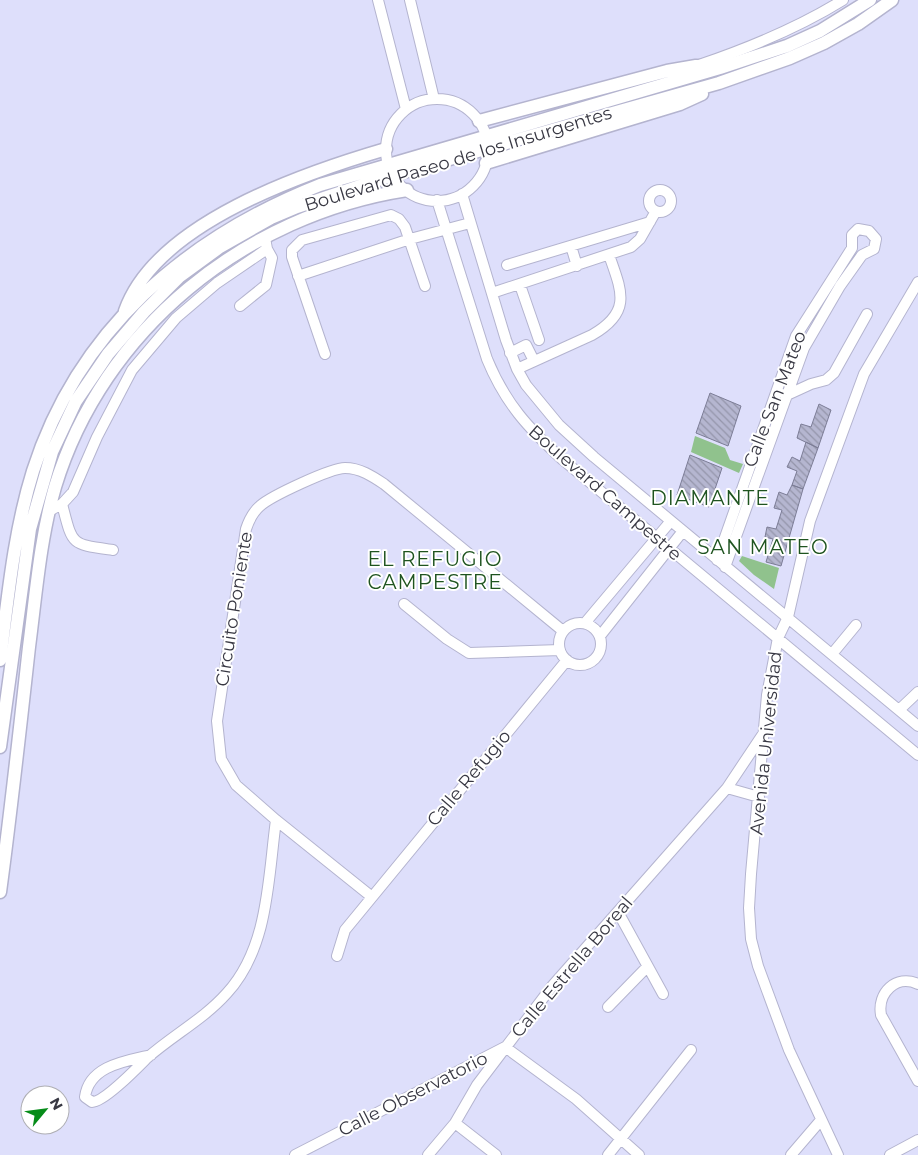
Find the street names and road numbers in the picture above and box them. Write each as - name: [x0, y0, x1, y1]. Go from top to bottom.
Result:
- street label: Boulevard Paseo de los Insurgentes: [302, 102, 615, 216]
- street label: Calle San Mateo: [739, 328, 811, 470]
- street label: Boulevard Campestre: [524, 420, 686, 566]
- street label: Circuito Poniente: [211, 530, 257, 688]
- street label: Avenida Universidad: [745, 650, 787, 836]
- street label: Calle Refugio: [422, 725, 516, 831]
- street label: Calle Estrella Boreal: [507, 892, 637, 1042]
- street label: Calle Observatorio: [335, 1047, 491, 1141]

